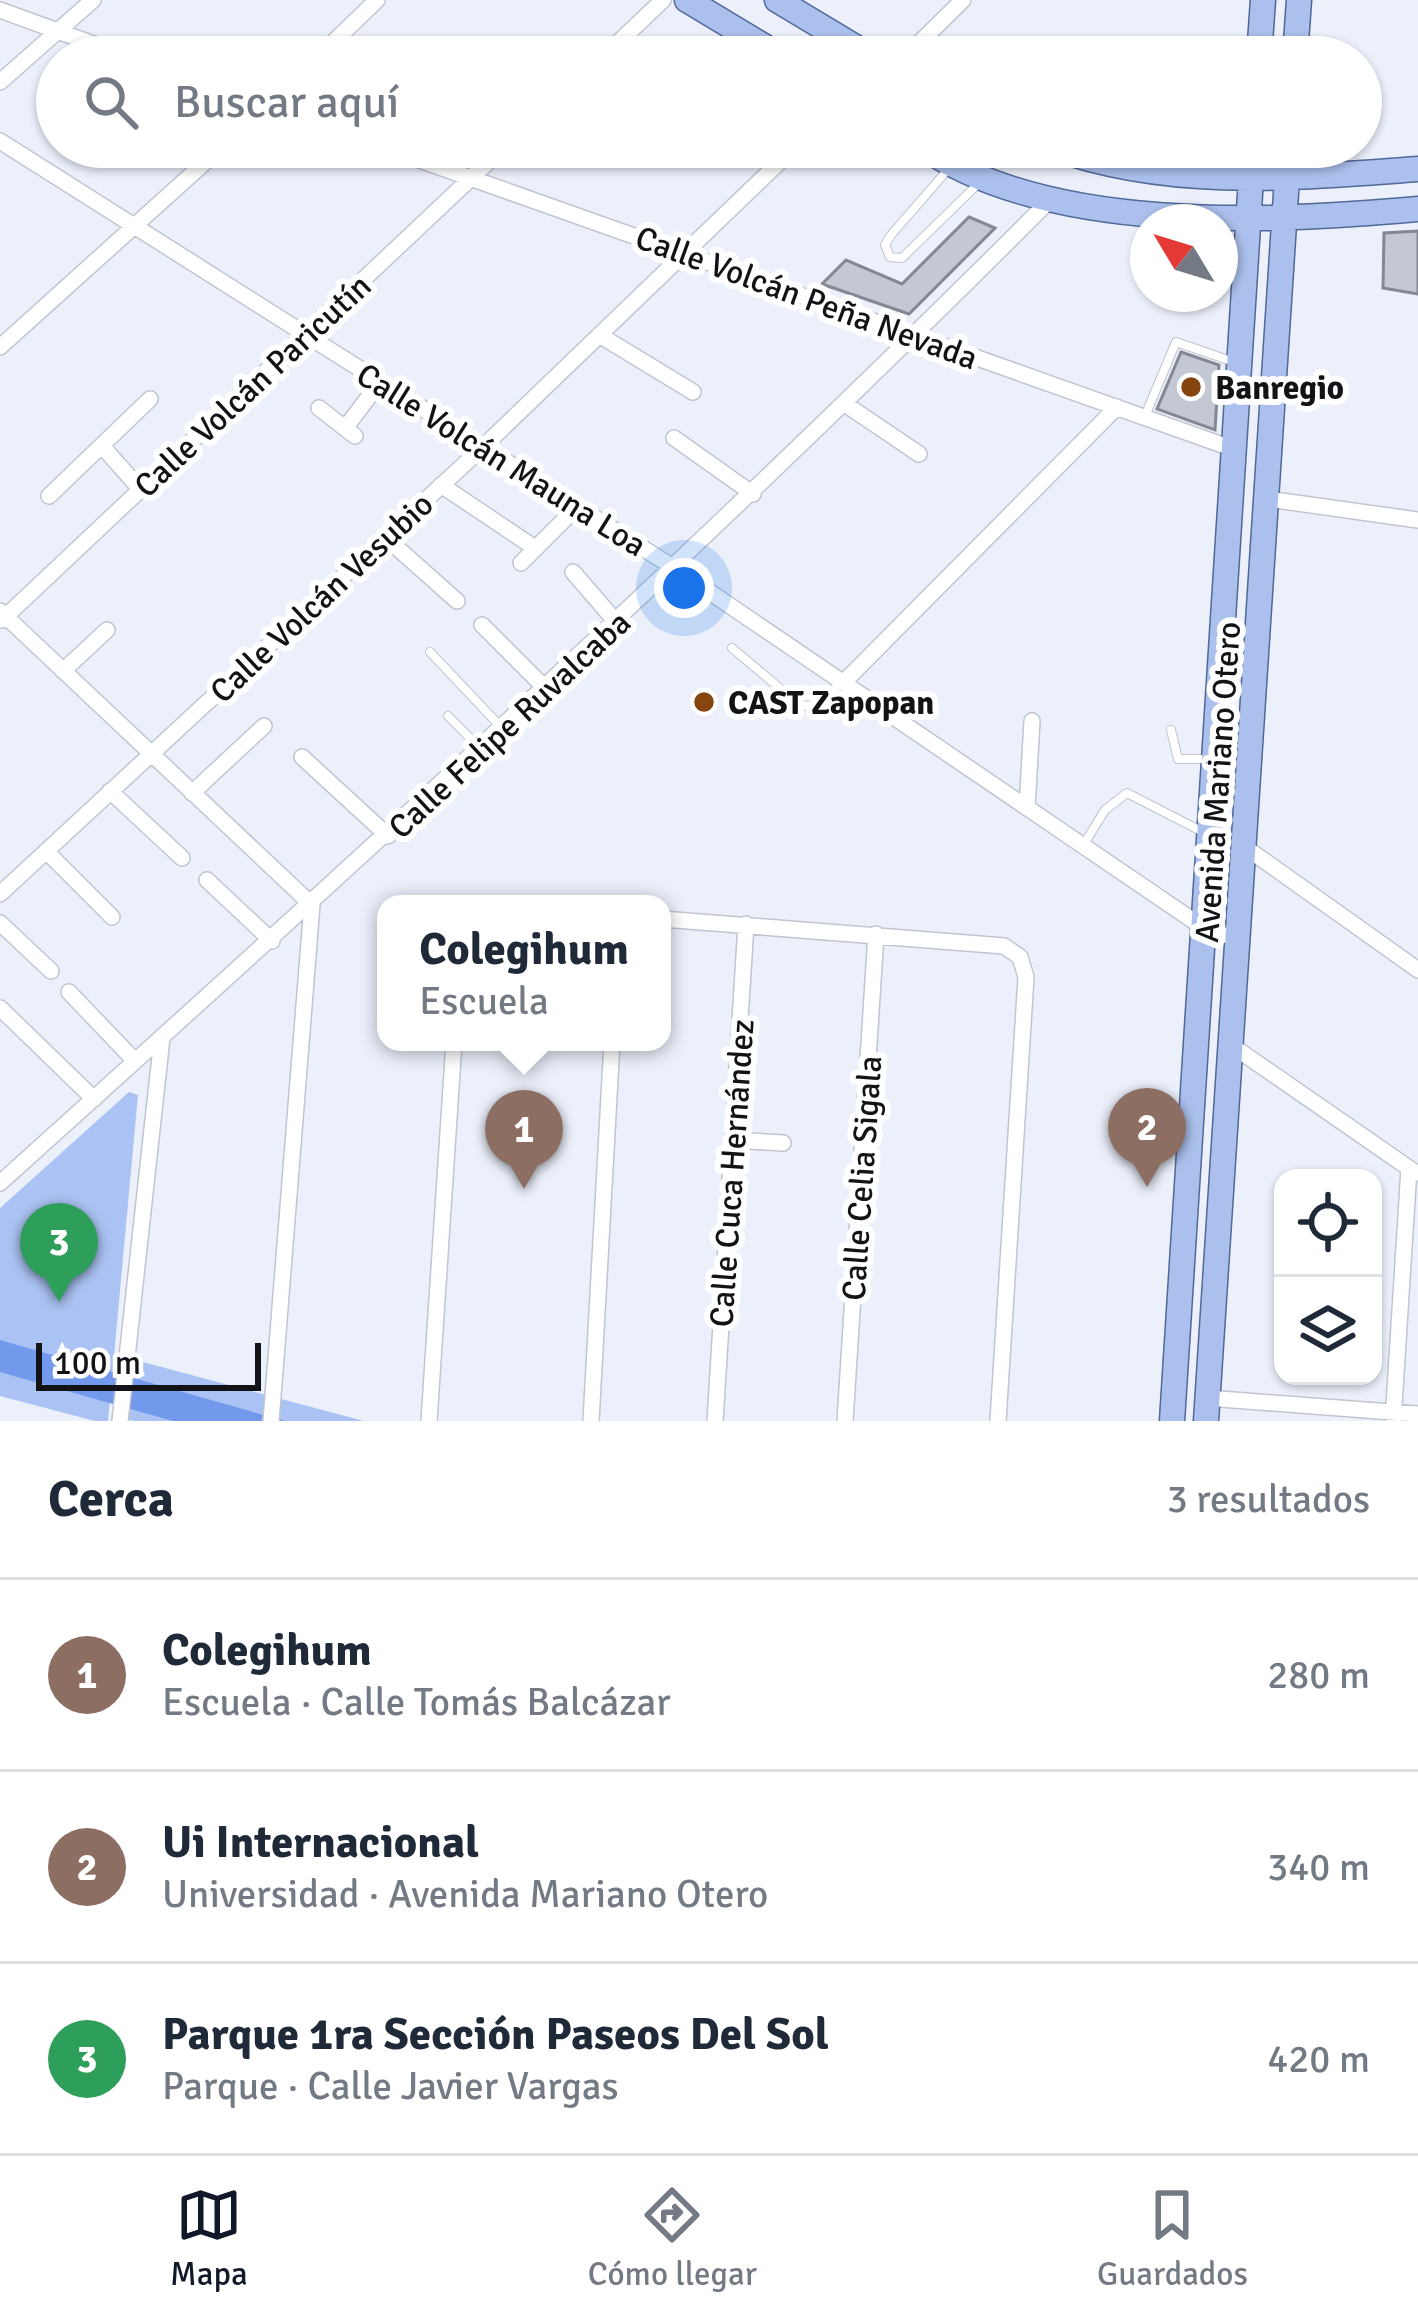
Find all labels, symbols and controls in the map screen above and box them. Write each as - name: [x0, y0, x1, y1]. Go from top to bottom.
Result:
- search box: [36, 36, 1382, 168]
- icon: search: [78, 69, 144, 135]
- text: Buscar aquí: [174, 75, 399, 130]
- north arrow: [1130, 204, 1238, 312]
- street label: Calle Volcán Peña Nevada: [630, 217, 983, 379]
- street label: Calle Volcán Paricutín: [126, 266, 380, 506]
- street label: Calle Volcán Mauna Loa: [349, 354, 654, 566]
- place label: Banregio: [1215, 368, 1344, 409]
- marker: Banregio: [1178, 374, 1204, 400]
- street label: Calle Volcán Vesubio: [202, 484, 442, 712]
- your location: [654, 558, 714, 618]
- street label: Calle Felipe Ruvalcaba: [380, 602, 640, 848]
- street label: Avenida Mariano Otero: [1187, 620, 1250, 944]
- place label: CAST Zapopan: [728, 683, 934, 724]
- marker: CAST Zapopan: [691, 689, 717, 715]
- popup: [377, 895, 671, 1051]
- text: Colegihum: [419, 922, 629, 977]
- text: Escuela: [419, 977, 549, 1025]
- street label: Calle Cuca Hernández: [701, 1018, 764, 1328]
- street label: Calle Celia Sigala: [833, 1054, 892, 1302]
- pin: 2: [1108, 1088, 1186, 1187]
- pin: 1: [485, 1090, 563, 1189]
- map controls: [1274, 1169, 1382, 1385]
- button: locate: [1274, 1169, 1382, 1277]
- pin: 3: [20, 1203, 98, 1302]
- button: layers: [1274, 1277, 1382, 1385]
- scale bar: [36, 1337, 261, 1390]
- text: 100 m: [54, 1343, 141, 1384]
- text: Cerca: [48, 1468, 174, 1531]
- text: 3 resultados: [1167, 1475, 1370, 1523]
- text: Colegihum: [162, 1623, 372, 1678]
- text: 1: [76, 1651, 98, 1699]
- text: 280 m: [1267, 1651, 1370, 1699]
- text: Escuela · Calle Tomás Balcázar: [162, 1678, 671, 1726]
- text: Ui Internacional: [162, 1815, 479, 1870]
- text: 2: [76, 1843, 98, 1891]
- text: 340 m: [1267, 1843, 1370, 1891]
- text: Universidad · Avenida Mariano Otero: [162, 1870, 768, 1918]
- text: Parque 1ra Sección Paseos Del Sol: [162, 2007, 829, 2062]
- text: 3: [76, 2035, 98, 2083]
- text: 420 m: [1267, 2035, 1370, 2083]
- text: Parque · Calle Javier Vargas: [162, 2062, 619, 2110]
- tab: Mapa: [170, 2182, 248, 2295]
- tab: Cómo llegar: [588, 2182, 757, 2295]
- tab: Guardados: [1097, 2182, 1248, 2295]

